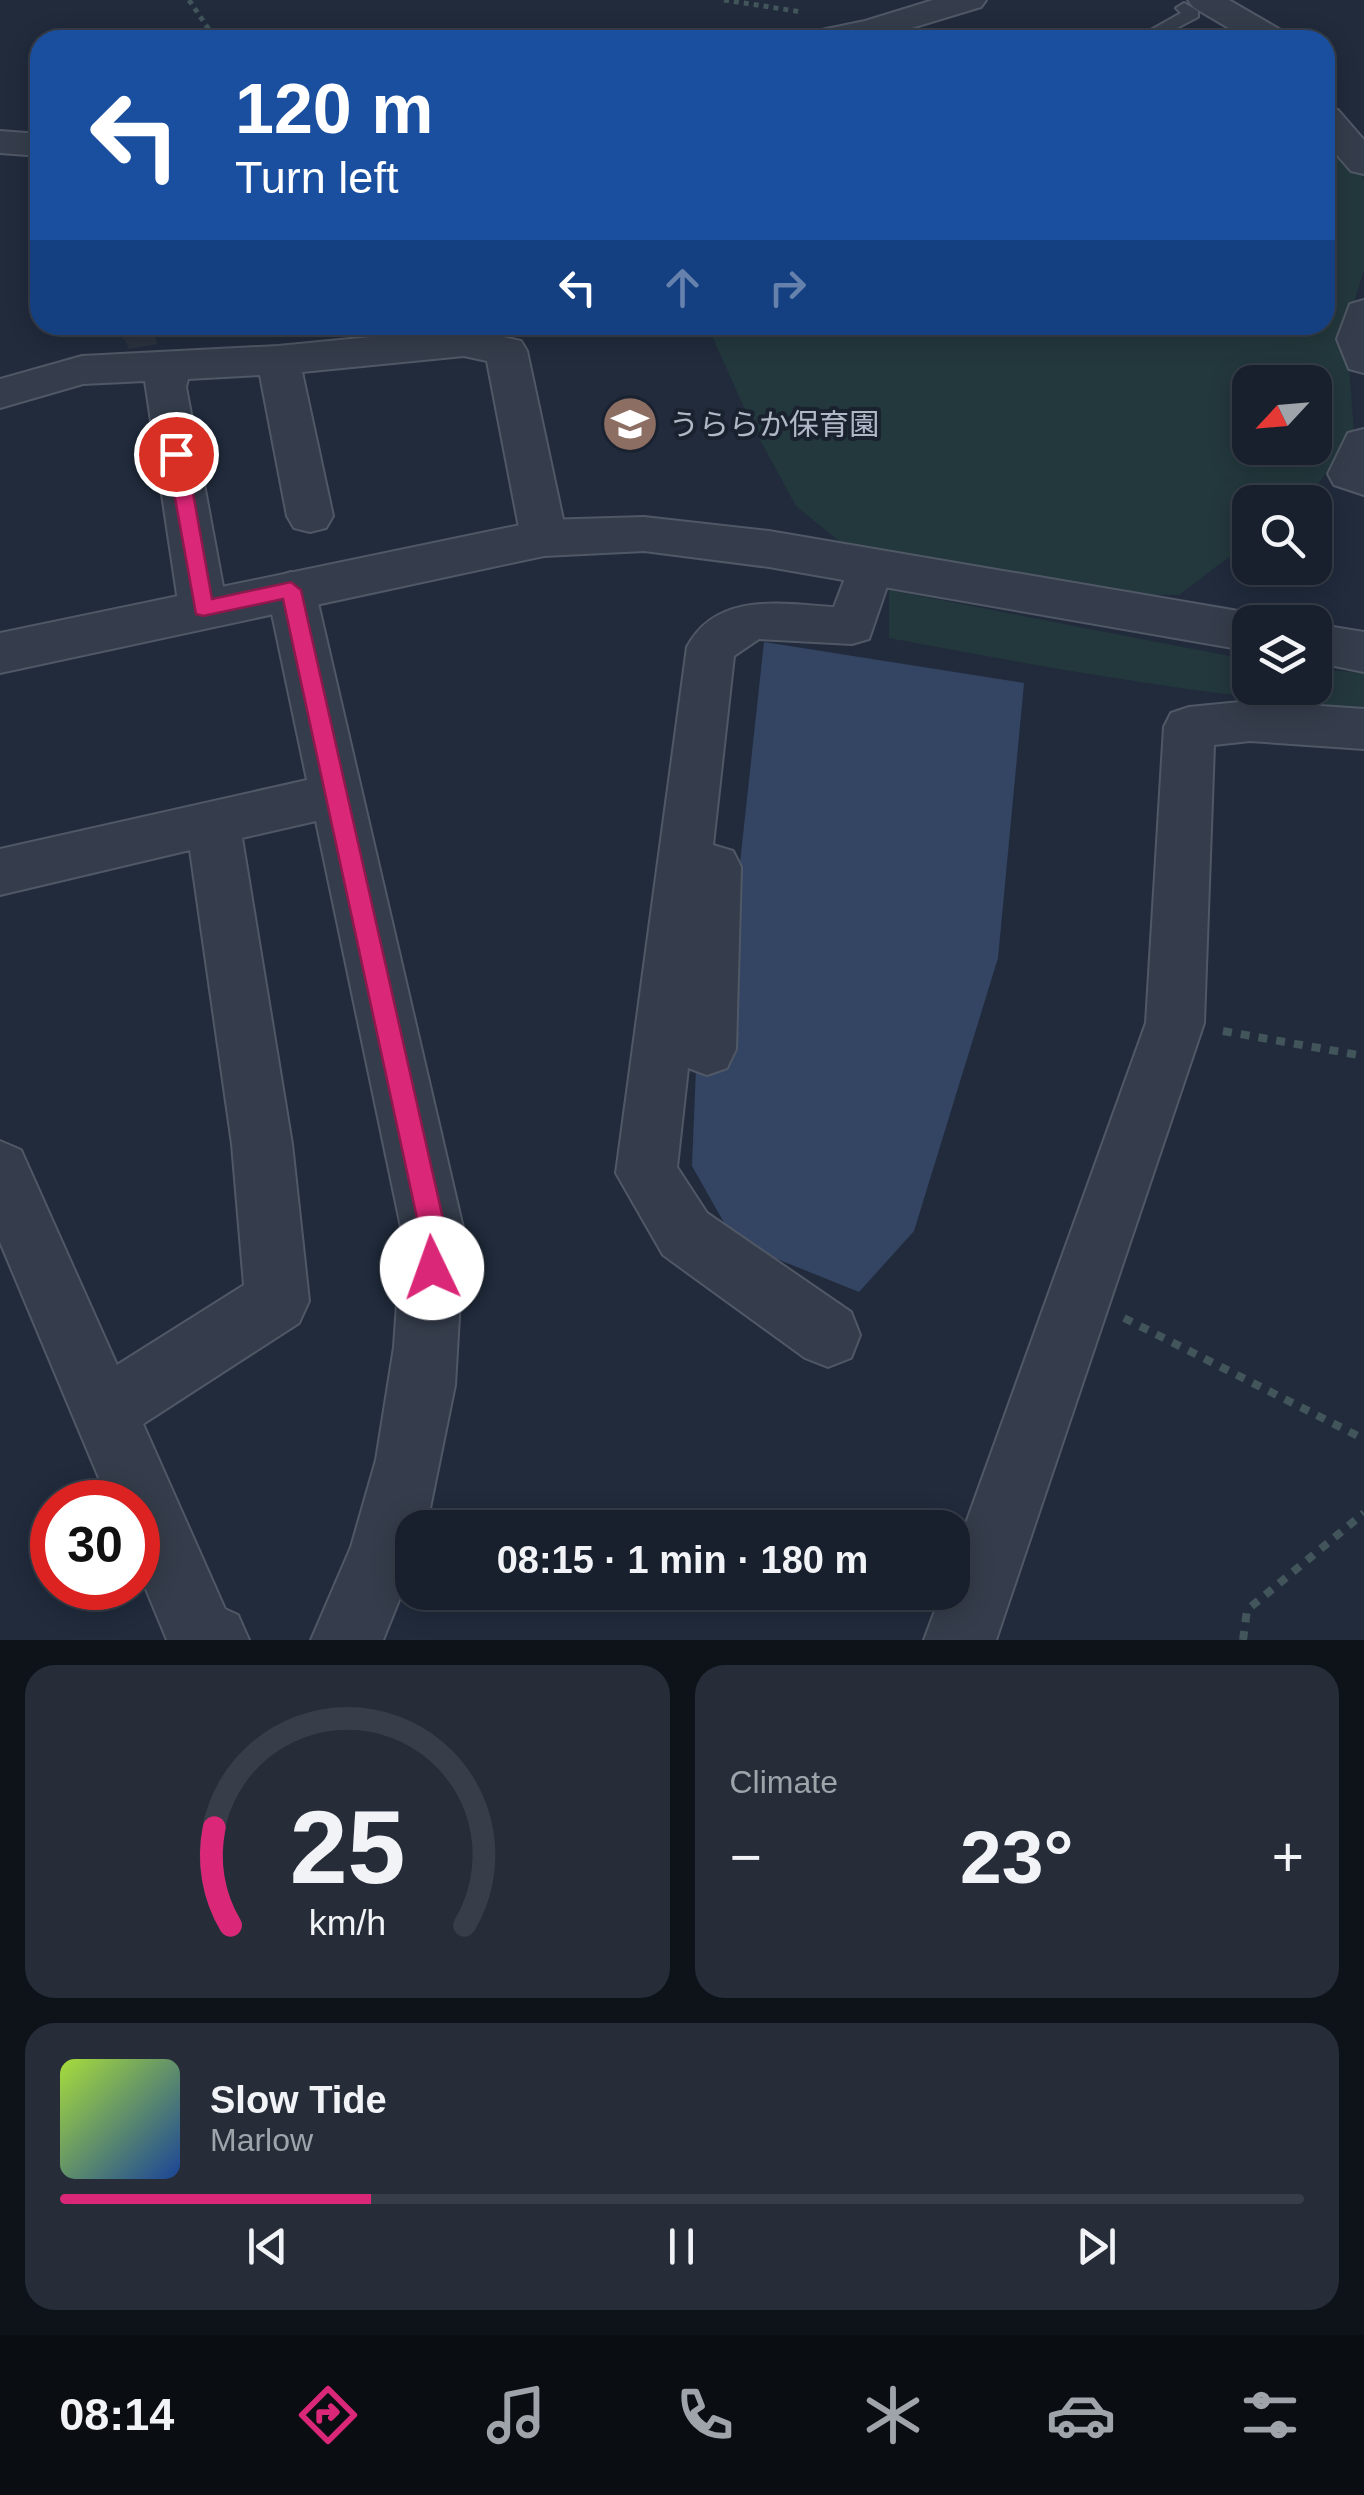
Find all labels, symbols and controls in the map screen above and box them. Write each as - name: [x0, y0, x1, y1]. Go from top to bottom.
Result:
- icon: left: [70, 70, 200, 200]
- text: 120 m: [235, 70, 433, 148]
- text: Turn left: [235, 152, 398, 203]
- icon: left: [550, 260, 605, 315]
- icon: ahead: [655, 260, 710, 315]
- icon: right: [760, 260, 815, 315]
- north arrow: [1232, 365, 1332, 465]
- map controls: [1232, 365, 1332, 705]
- school or university icon: うららか保育園: [600, 394, 660, 454]
- place label: うららか保育園: [669, 408, 879, 441]
- pin: [134, 412, 219, 497]
- icon: arrive: [149, 427, 204, 482]
- button: search: [1232, 485, 1332, 585]
- button: layers: [1232, 605, 1332, 705]
- position arrow: [380, 1216, 484, 1320]
- speed limit sign: 30: [30, 1480, 160, 1610]
- text: 08:15 · 1 min · 180 m: [497, 1539, 868, 1581]
- text: Climate: [730, 1764, 838, 1800]
- text: 25: [289, 1789, 405, 1905]
- text: 23°: [960, 1815, 1073, 1899]
- text: −: [730, 1826, 762, 1888]
- text: +: [1272, 1826, 1304, 1888]
- text: km/h: [309, 1903, 386, 1943]
- text: Slow Tide: [210, 2079, 387, 2121]
- text: Marlow: [210, 2122, 313, 2158]
- icon: previous: [240, 2219, 295, 2274]
- icon: pause: [654, 2219, 709, 2274]
- icon: next: [1069, 2219, 1124, 2274]
- icon: directions: [293, 2380, 363, 2450]
- icon: music: [481, 2380, 551, 2450]
- icon: phone: [670, 2380, 740, 2450]
- icon: climate: [858, 2380, 928, 2450]
- icon: car: [1046, 2380, 1116, 2450]
- icon: filters: [1235, 2380, 1305, 2450]
- text: 08:14: [59, 2389, 174, 2440]

